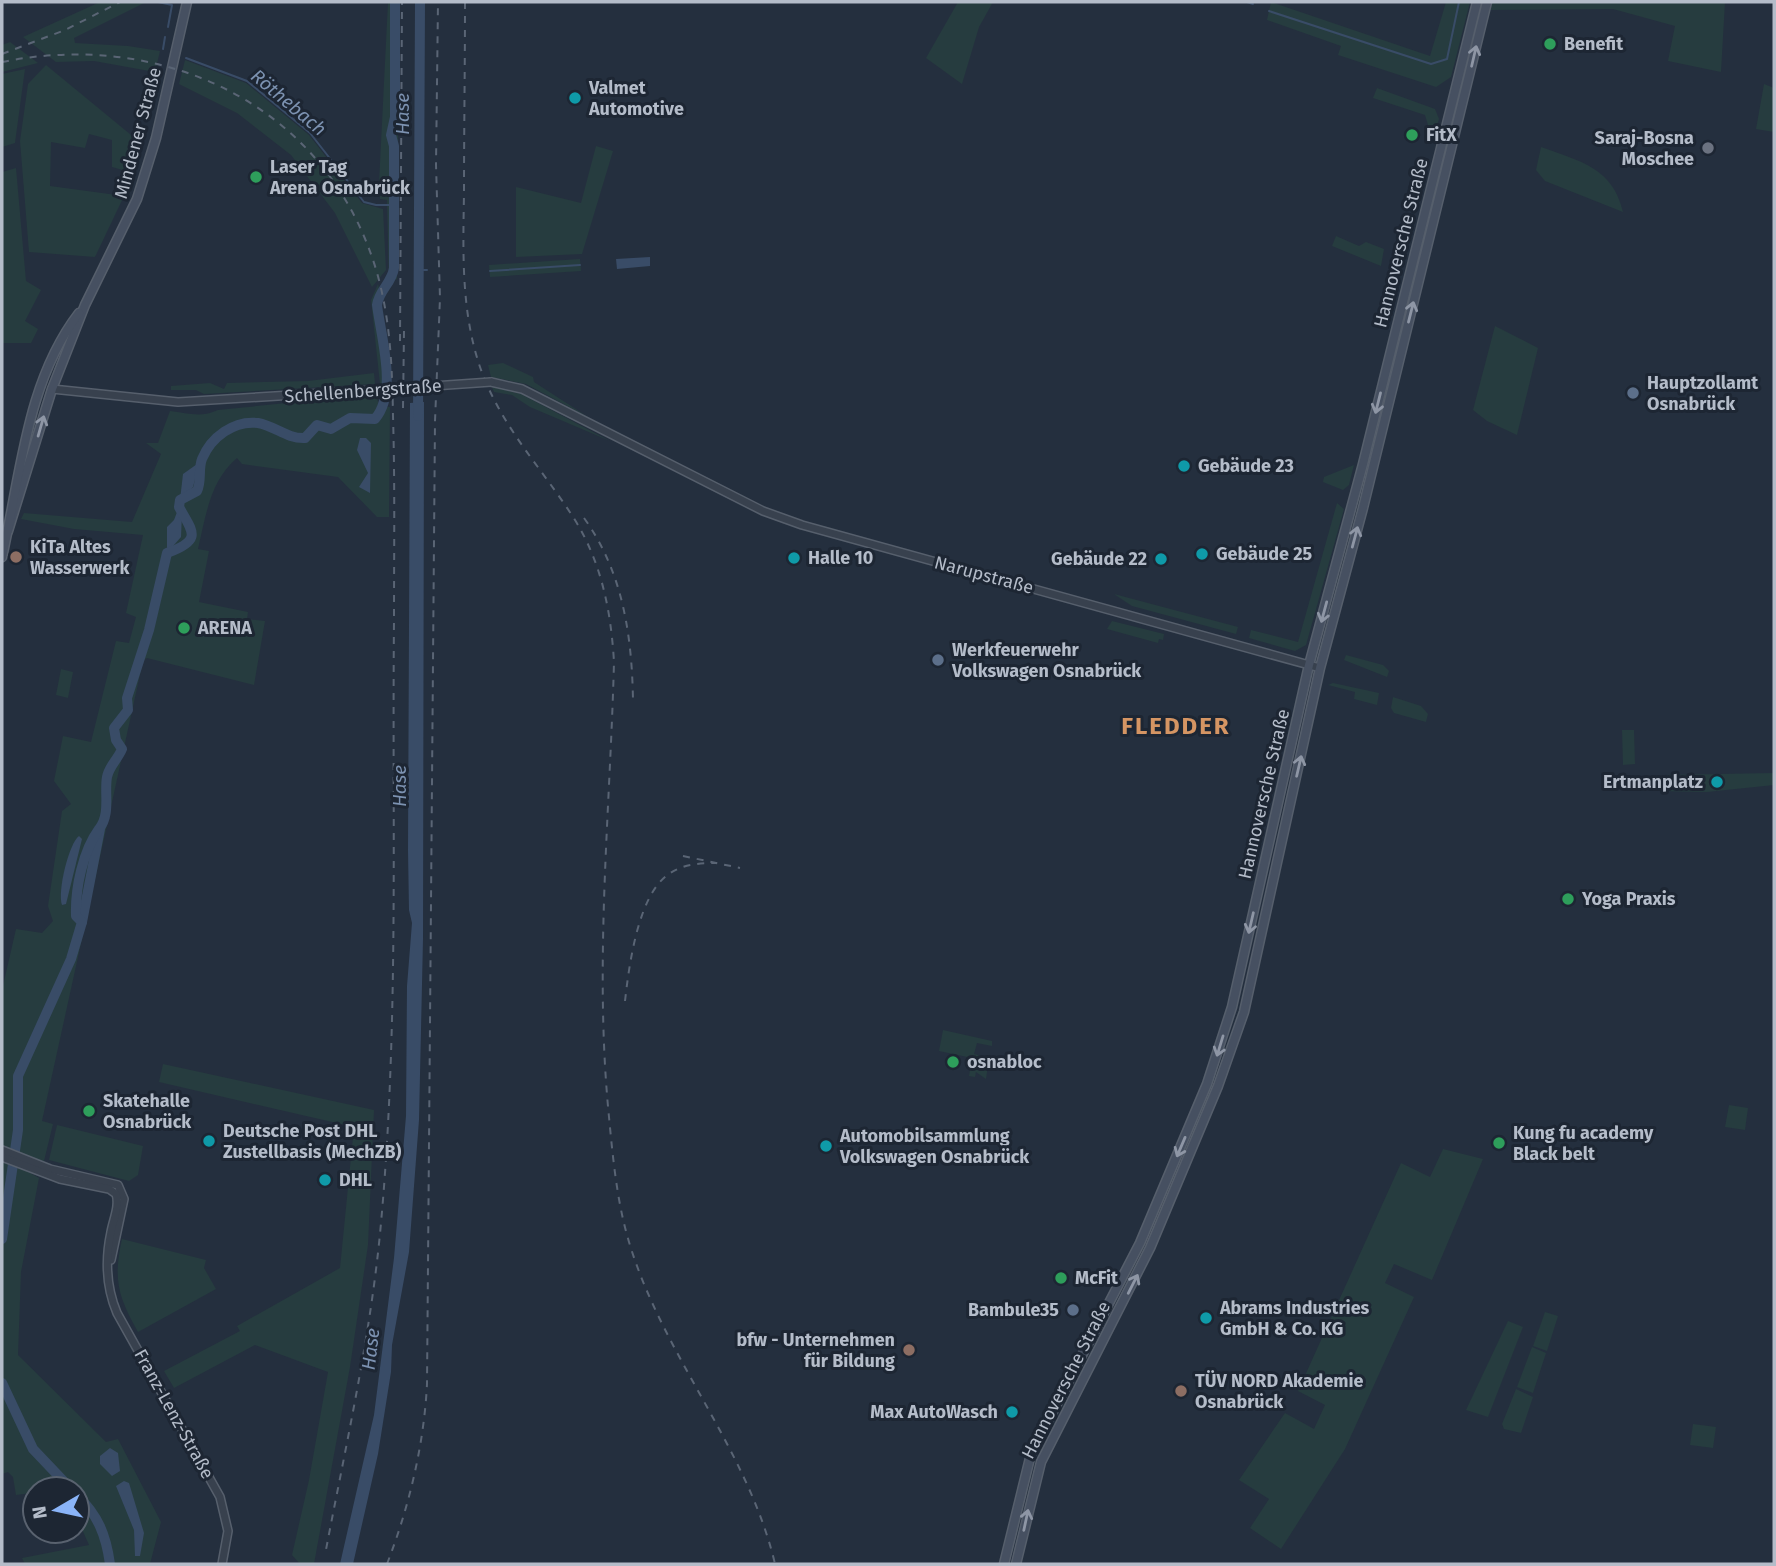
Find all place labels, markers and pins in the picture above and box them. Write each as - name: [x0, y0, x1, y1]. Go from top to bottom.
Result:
- place label: Benefit: [1564, 33, 1624, 55]
- marker: Benefit: [1542, 36, 1558, 52]
- place label: Valmet Automotive: [588, 77, 684, 120]
- marker: Valmet Automotive: [567, 90, 583, 106]
- place label: FitX: [1426, 124, 1457, 146]
- marker: FitX: [1404, 127, 1420, 143]
- place label: Saraj-Bosna Moschee: [1595, 127, 1694, 170]
- marker: Saraj-Bosna Moschee: [1700, 140, 1716, 156]
- place label: Laser Tag Arena Osnabrück: [269, 156, 411, 199]
- marker: Laser Tag Arena Osnabrück: [248, 169, 264, 185]
- place label: Hauptzollamt Osnabrück: [1647, 372, 1759, 415]
- marker: Hauptzollamt Osnabrück: [1625, 385, 1641, 401]
- place label: Gebäude 23: [1198, 455, 1294, 477]
- marker: Gebäude 23: [1176, 458, 1192, 474]
- place label: KiTa Altes Wasserwerk: [30, 536, 130, 579]
- place label: Gebäude 25: [1216, 543, 1313, 565]
- marker: Gebäude 25: [1194, 546, 1210, 562]
- place label: Halle 10: [808, 547, 873, 569]
- place label: Gebäude 22: [1051, 548, 1147, 570]
- marker: KiTa Altes Wasserwerk: [8, 549, 24, 565]
- marker: Halle 10: [786, 550, 802, 566]
- marker: Gebäude 22: [1153, 551, 1169, 567]
- place label: ARENA: [197, 617, 252, 639]
- marker: ARENA: [176, 620, 192, 636]
- place label: Werkfeuerwehr Volkswagen Osnabrück: [951, 639, 1142, 682]
- marker: Werkfeuerwehr Volkswagen Osnabrück: [930, 652, 946, 668]
- place label: Ertmanplatz: [1603, 771, 1703, 793]
- marker: Ertmanplatz: [1709, 774, 1725, 790]
- place label: Yoga Praxis: [1581, 888, 1676, 910]
- marker: Yoga Praxis: [1560, 891, 1576, 907]
- place label: osnabloc: [967, 1051, 1042, 1073]
- marker: osnabloc: [945, 1054, 961, 1070]
- place label: Skatehalle Osnabrück: [103, 1090, 192, 1133]
- marker: Skatehalle Osnabrück: [81, 1103, 97, 1119]
- place label: Deutsche Post DHL Zustellbasis (MechZB): [223, 1120, 402, 1163]
- place label: Kung fu academy Black belt: [1513, 1122, 1654, 1165]
- place label: Automobilsammlung Volkswagen Osnabrück: [839, 1125, 1030, 1168]
- marker: Deutsche Post DHL Zustellbasis (MechZB): [201, 1133, 217, 1149]
- marker: Kung fu academy Black belt: [1491, 1135, 1507, 1151]
- marker: Automobilsammlung Volkswagen Osnabrück: [818, 1138, 834, 1154]
- place label: DHL: [339, 1169, 372, 1191]
- marker: DHL: [317, 1172, 333, 1188]
- place label: McFit: [1075, 1267, 1119, 1289]
- marker: McFit: [1053, 1270, 1069, 1286]
- place label: Abrams Industries GmbH & Co. KG: [1219, 1297, 1370, 1340]
- place label: Bambule35: [968, 1299, 1059, 1321]
- marker: Bambule35: [1065, 1302, 1081, 1318]
- marker: Abrams Industries GmbH & Co. KG: [1198, 1310, 1214, 1326]
- place label: bfw - Unternehmen für Bildung: [736, 1329, 895, 1372]
- marker: bfw - Unternehmen für Bildung: [901, 1342, 917, 1358]
- place label: TÜV NORD Akademie Osnabrück: [1195, 1370, 1364, 1413]
- marker: TÜV NORD Akademie Osnabrück: [1173, 1383, 1189, 1399]
- place label: Max AutoWasch: [870, 1401, 998, 1423]
- marker: Max AutoWasch: [1004, 1404, 1020, 1420]

